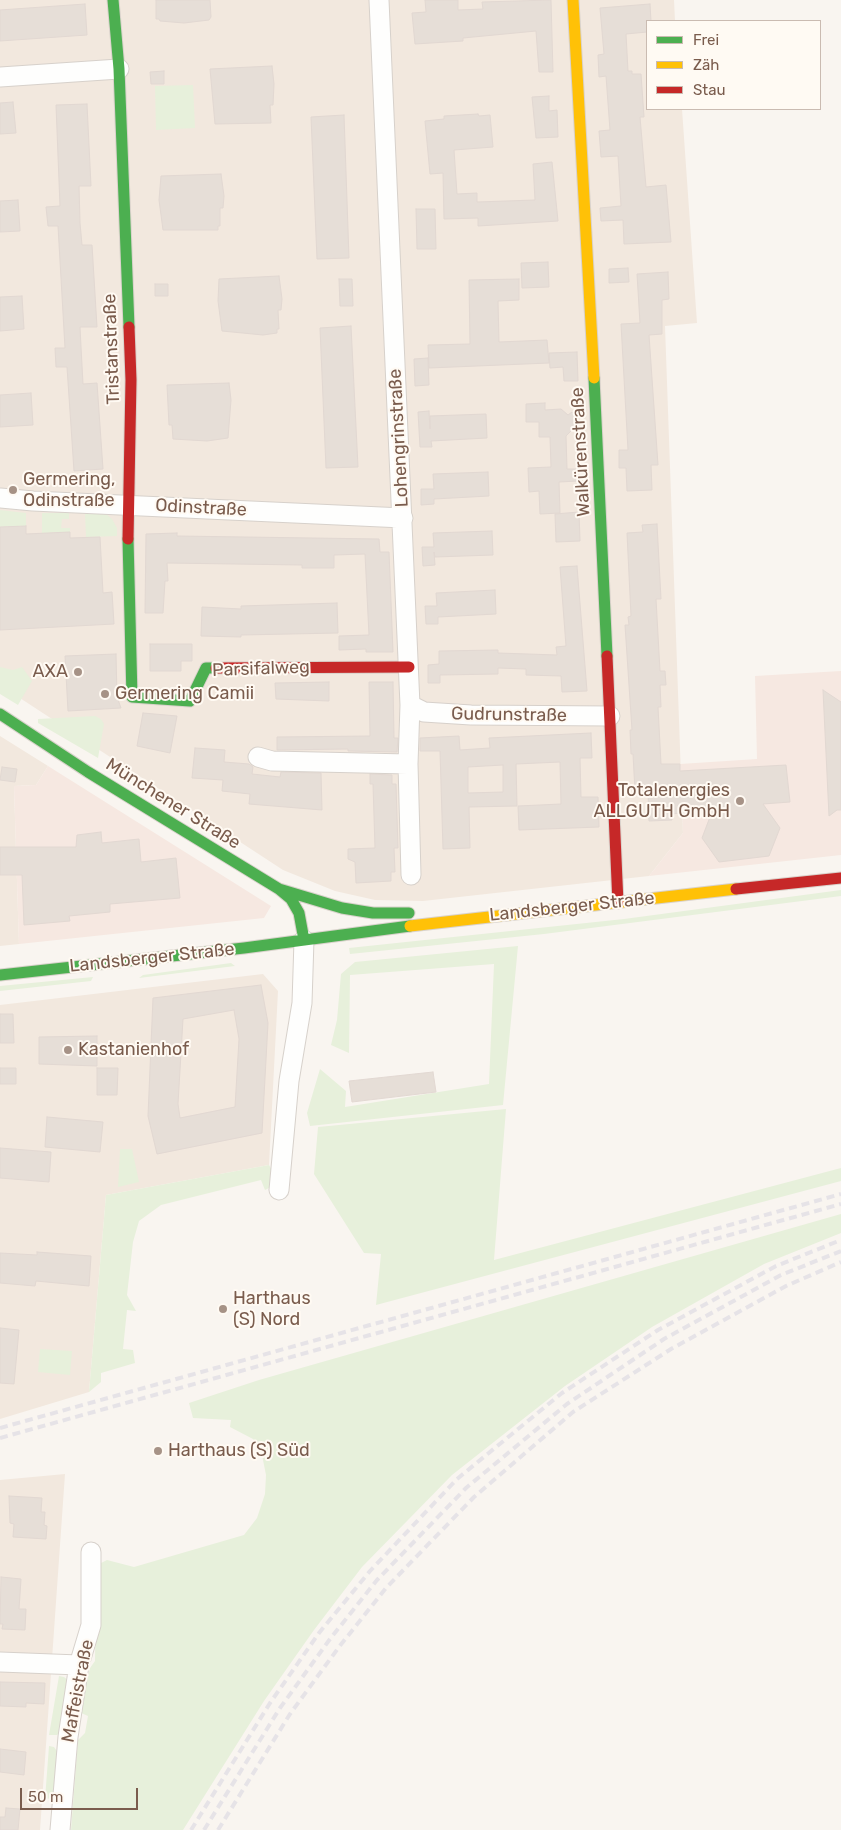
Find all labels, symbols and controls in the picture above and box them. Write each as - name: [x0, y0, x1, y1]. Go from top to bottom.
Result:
- legend: [646, 20, 821, 110]
- text: Frei: [693, 31, 719, 49]
- text: Zäh: [693, 56, 719, 74]
- text: Stau: [693, 81, 726, 99]
- street label: Tristanstraße: [99, 293, 125, 405]
- street label: Lohengrinstraße: [385, 368, 413, 508]
- street label: Walkürenstraße: [567, 387, 595, 517]
- place label: Germering, Odinstraße: [23, 469, 116, 512]
- marker: Germering, Odinstraße: [7, 484, 19, 496]
- street label: Odinstraße: [155, 495, 247, 521]
- street label: Parsifalweg: [212, 656, 310, 682]
- place label: AXA: [32, 661, 68, 683]
- marker: AXA: [72, 666, 84, 678]
- place label: Germering Camii: [115, 683, 254, 705]
- marker: Germering Camii: [99, 688, 111, 700]
- street label: Gudrunstraße: [451, 703, 567, 727]
- street label: Münchener Straße: [102, 754, 244, 854]
- place label: Totalenergies ALLGUTH GmbH: [593, 780, 730, 822]
- marker: Totalenergies ALLGUTH GmbH: [734, 795, 746, 807]
- street label: Landsberger Straße: [488, 888, 656, 926]
- street label: Landsberger Straße: [68, 939, 236, 977]
- place label: Kastanienhof: [78, 1039, 189, 1061]
- marker: Kastanienhof: [62, 1044, 74, 1056]
- place label: Harthaus (S) Nord: [233, 1288, 311, 1330]
- marker: Harthaus (S) Nord: [217, 1303, 229, 1315]
- place label: Harthaus (S) Süd: [168, 1440, 310, 1462]
- marker: Harthaus (S) Süd: [152, 1445, 164, 1457]
- street label: Maffeistraße: [57, 1638, 99, 1744]
- scale bar: [22, 1778, 140, 1810]
- text: 50 m: [28, 1788, 63, 1806]

